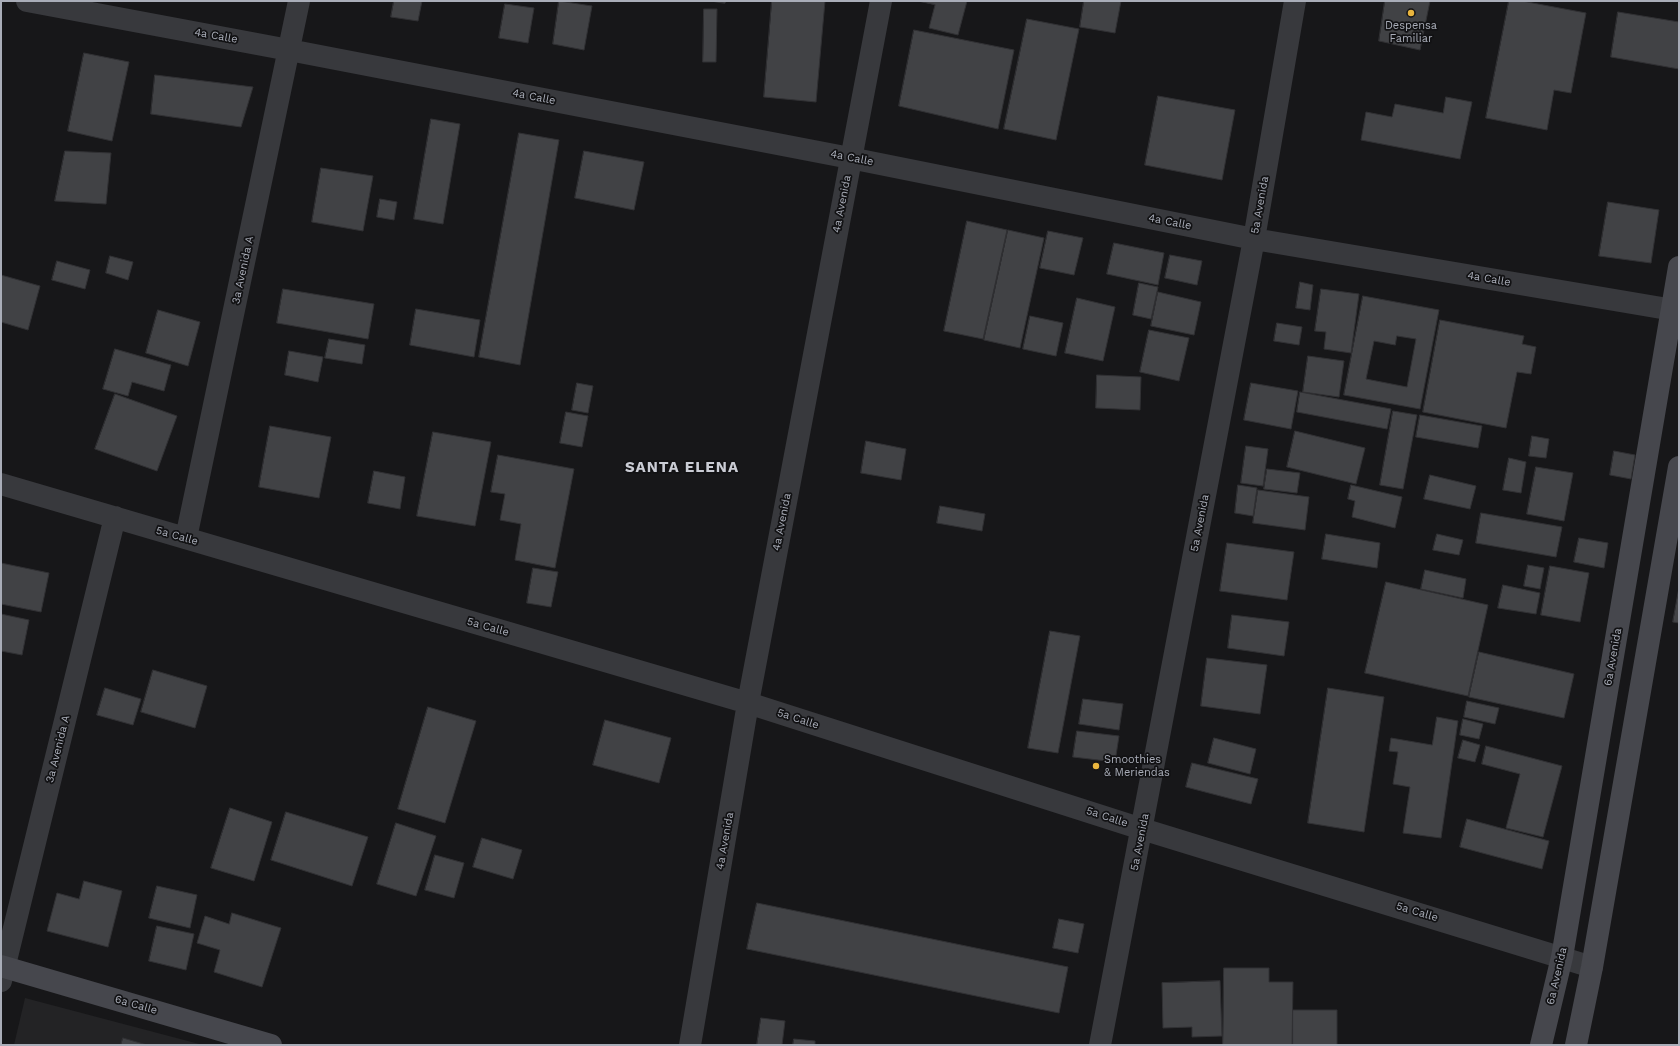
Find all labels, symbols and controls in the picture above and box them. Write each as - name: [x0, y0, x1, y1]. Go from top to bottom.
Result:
- marker: Despensa Familiar: [1406, 8, 1416, 18]
- place label: Despensa Familiar: [1385, 19, 1437, 45]
- street label: 4a Calle: [193, 26, 239, 46]
- street label: 4a Calle: [511, 86, 557, 108]
- street label: 4a Calle: [829, 147, 875, 169]
- street label: 4a Avenida: [830, 174, 854, 234]
- street label: 5a Avenida: [1248, 175, 1272, 235]
- street label: 4a Calle: [1147, 211, 1193, 233]
- street label: 3a Avenida A: [229, 235, 257, 305]
- street label: 4a Calle: [1466, 269, 1512, 289]
- district label: SANTA ELENA: [625, 459, 739, 477]
- street label: 4a Avenida: [770, 492, 794, 552]
- street label: 5a Avenida: [1188, 493, 1212, 553]
- street label: 5a Calle: [154, 524, 200, 548]
- street label: 5a Calle: [465, 615, 511, 639]
- street label: 6a Avenida: [1601, 627, 1625, 687]
- street label: 5a Calle: [775, 706, 821, 732]
- street label: 3a Avenida A: [43, 714, 73, 784]
- place label: Smoothies & Meriendas: [1104, 753, 1170, 779]
- marker: Smoothies & Meriendas: [1091, 761, 1101, 771]
- street label: 5a Calle: [1084, 804, 1130, 830]
- street label: 4a Avenida: [713, 811, 737, 871]
- street label: 5a Avenida: [1128, 812, 1152, 872]
- street label: 5a Calle: [1394, 899, 1440, 925]
- street label: 6a Avenida: [1544, 946, 1570, 1006]
- street label: 6a Calle: [113, 993, 159, 1017]

